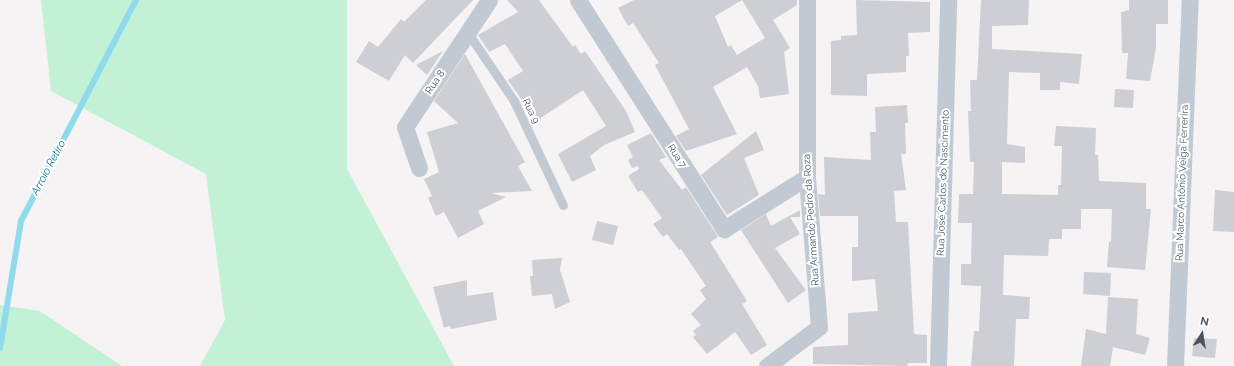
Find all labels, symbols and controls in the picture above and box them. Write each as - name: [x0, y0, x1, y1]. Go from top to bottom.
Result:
- street label: Rua 8: [423, 68, 447, 96]
- street label: Rua 9: [520, 97, 542, 125]
- street label: Rua Marco Antônio Veiga Ferrerira: [1173, 104, 1191, 262]
- street label: Rua José Carlos do Nascimento: [934, 110, 952, 256]
- water label: Arroio Retiro: [29, 138, 69, 198]
- street label: Rua 7: [665, 142, 689, 170]
- street label: Rua Armando Pedro da Roza: [800, 153, 822, 287]
- north arrow: [1182, 314, 1222, 354]
- text: N: [1199, 315, 1210, 329]

